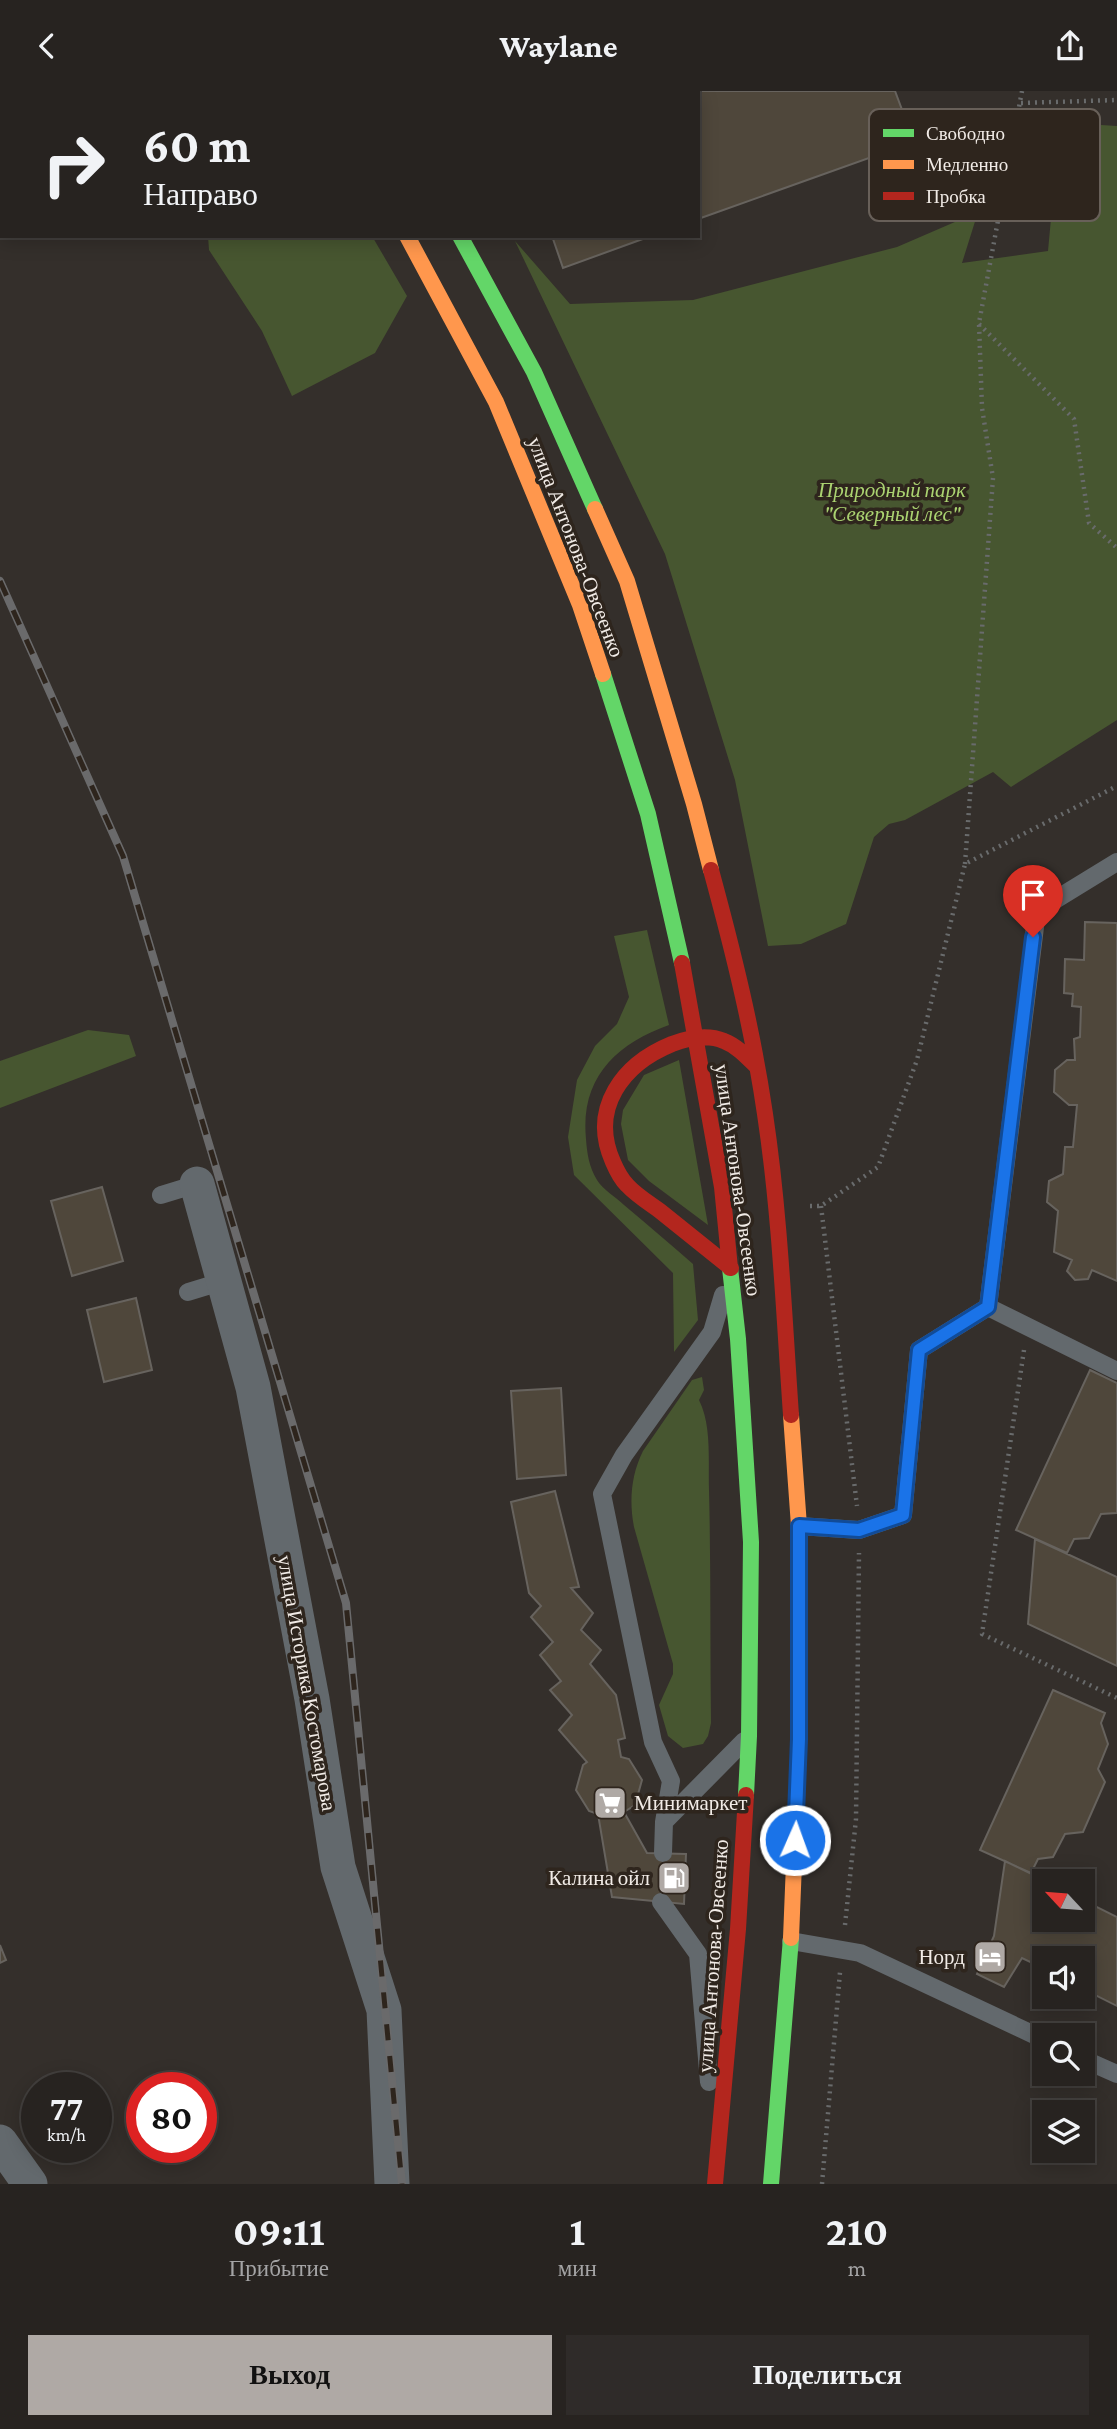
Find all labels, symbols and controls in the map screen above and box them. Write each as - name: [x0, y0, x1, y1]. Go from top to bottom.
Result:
- icon: back: [28, 27, 66, 65]
- icon: share: [1051, 27, 1089, 65]
- text: Waylane: [499, 28, 618, 64]
- legend: [869, 109, 1100, 221]
- text: 60 m: [143, 118, 250, 173]
- icon: right: [28, 119, 119, 210]
- text: Свободно: [926, 123, 1005, 144]
- text: Медленно: [926, 154, 1008, 175]
- text: Направо: [143, 176, 258, 212]
- text: Пробка: [926, 186, 986, 207]
- street label: улица Антонова-Овсеенко: [523, 433, 629, 661]
- park label: Природный парк "Северный лес": [817, 478, 966, 526]
- pin: [1003, 865, 1063, 937]
- icon: arrive: [1014, 876, 1052, 914]
- street label: улица Антонова-Овсеенко: [710, 1062, 766, 1298]
- street label: улица Историка Костомарова: [273, 1553, 341, 1813]
- supermarket icon: Минимаркет: [591, 1784, 629, 1822]
- place label: Минимаркет: [634, 1791, 748, 1815]
- position arrow: [758, 1803, 832, 1877]
- street label: улица Антонова-Овсеенко: [693, 1838, 733, 2074]
- fuel station icon: Калина ойл: [655, 1859, 693, 1897]
- place label: Калина ойл: [548, 1866, 650, 1890]
- north arrow: [1032, 1869, 1096, 1932]
- map controls: [1032, 1869, 1095, 2163]
- hotel icon: Норд: [971, 1938, 1009, 1976]
- place label: Норд: [918, 1945, 965, 1969]
- button: sound: [1032, 1946, 1095, 2009]
- button: search: [1032, 2023, 1095, 2086]
- speed limit sign: 80: [126, 2072, 217, 2163]
- text: 77: [50, 2089, 83, 2128]
- button: layers: [1032, 2100, 1095, 2163]
- text: km/h: [47, 2125, 86, 2145]
- text: 09:11: [233, 2207, 325, 2254]
- text: 1: [569, 2207, 585, 2254]
- text: 210: [826, 2207, 888, 2254]
- text: Прибытие: [229, 2255, 329, 2281]
- text: мин: [558, 2255, 597, 2281]
- text: m: [848, 2255, 866, 2281]
- button: Выход: [28, 2335, 552, 2415]
- button: Поделиться: [566, 2335, 1089, 2415]

